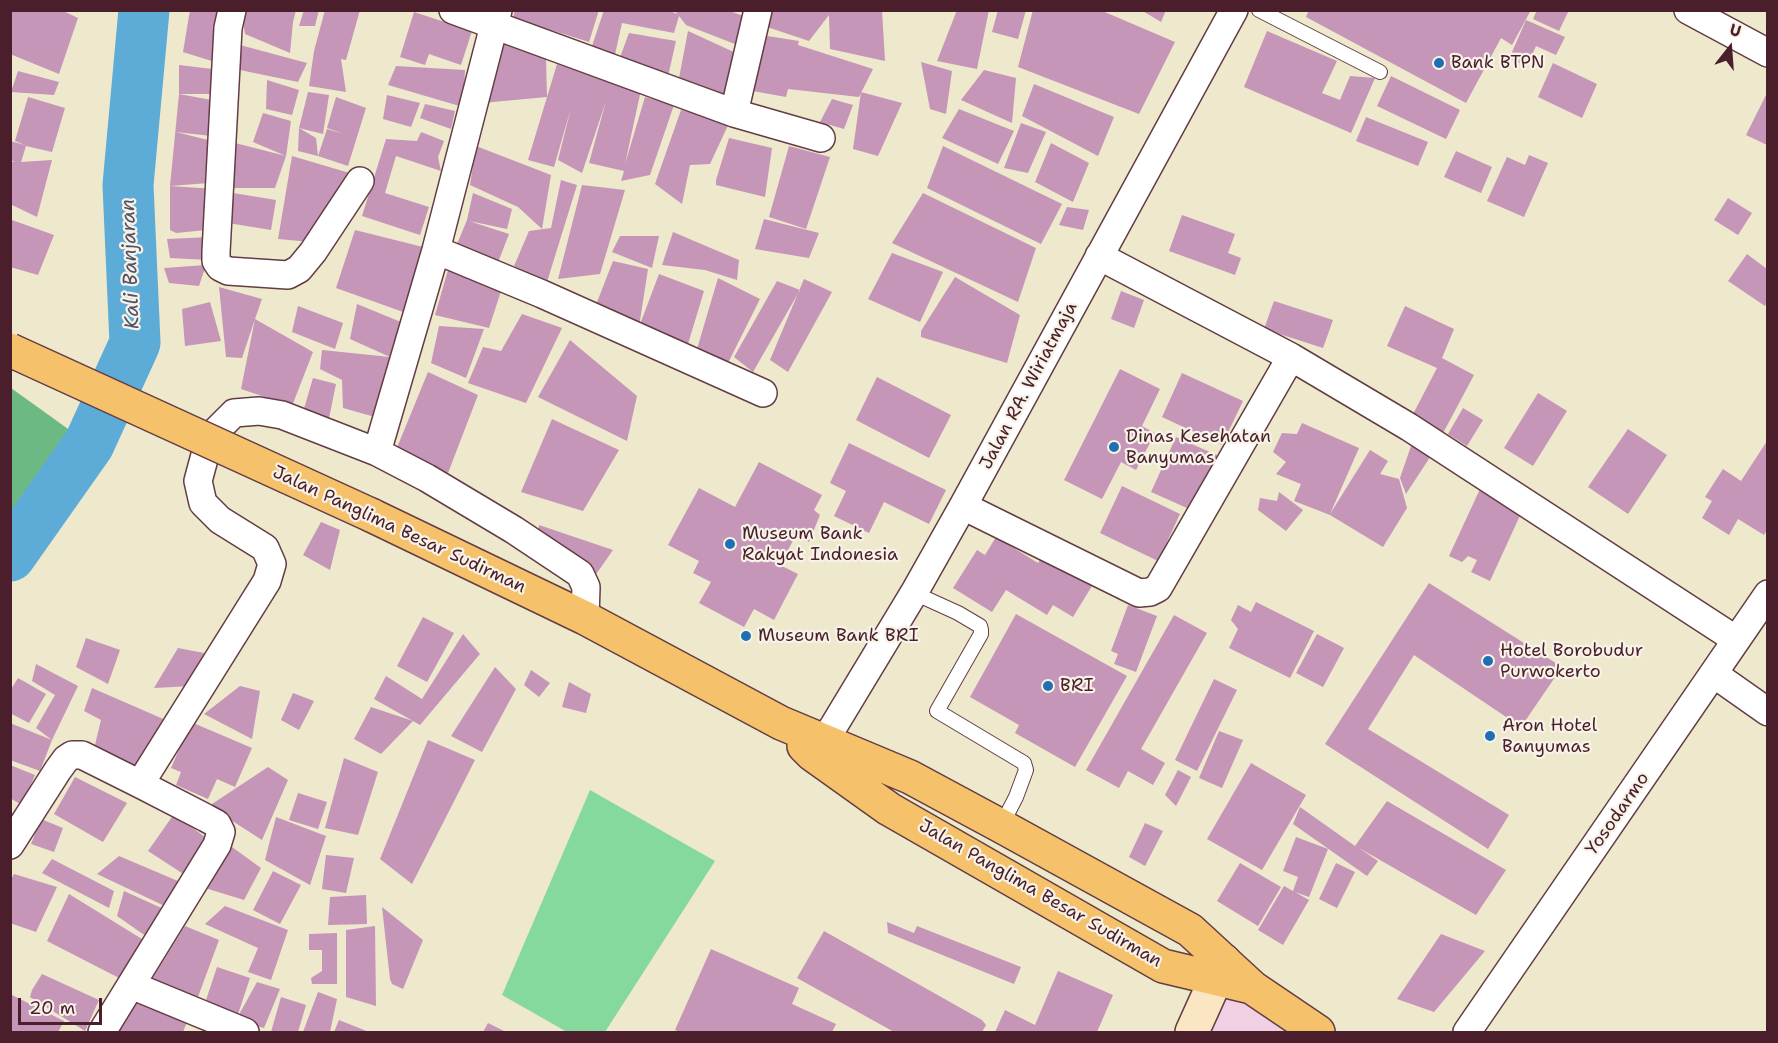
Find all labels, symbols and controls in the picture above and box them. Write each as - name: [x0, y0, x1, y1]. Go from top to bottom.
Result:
- north arrow: [1700, 18, 1760, 78]
- text: U: [1727, 19, 1744, 42]
- place label: Bank BTPN: [1451, 52, 1545, 74]
- marker: Bank BTPN: [1432, 56, 1446, 70]
- water label: Kali Banjaran: [117, 198, 145, 330]
- street label: Jalan RA. Wiriatmaja: [976, 299, 1082, 473]
- place label: Dinas Kesehatan Banyumas: [1126, 426, 1271, 468]
- marker: Dinas Kesehatan Banyumas: [1107, 440, 1121, 454]
- street label: Jalan Panglima Besar Sudirman: [269, 462, 529, 598]
- place label: Museum Bank Rakyat Indonesia: [742, 523, 898, 566]
- marker: Museum Bank Rakyat Indonesia: [723, 537, 737, 551]
- place label: Museum Bank BRI: [758, 625, 919, 647]
- marker: Museum Bank BRI: [739, 629, 753, 643]
- place label: Hotel Borobudur Purwokerto: [1500, 640, 1643, 682]
- marker: Hotel Borobudur Purwokerto: [1481, 654, 1495, 668]
- place label: BRI: [1060, 675, 1094, 697]
- marker: BRI: [1041, 679, 1055, 693]
- place label: Aron Hotel Banyumas: [1502, 715, 1597, 758]
- marker: Aron Hotel Banyumas: [1483, 729, 1497, 743]
- street label: Yosodarmo: [1582, 769, 1654, 859]
- street label: Jalan Panglima Besar Sudirman: [915, 815, 1165, 973]
- scale bar: [21, 986, 105, 1024]
- text: 20 m: [29, 996, 75, 1020]

